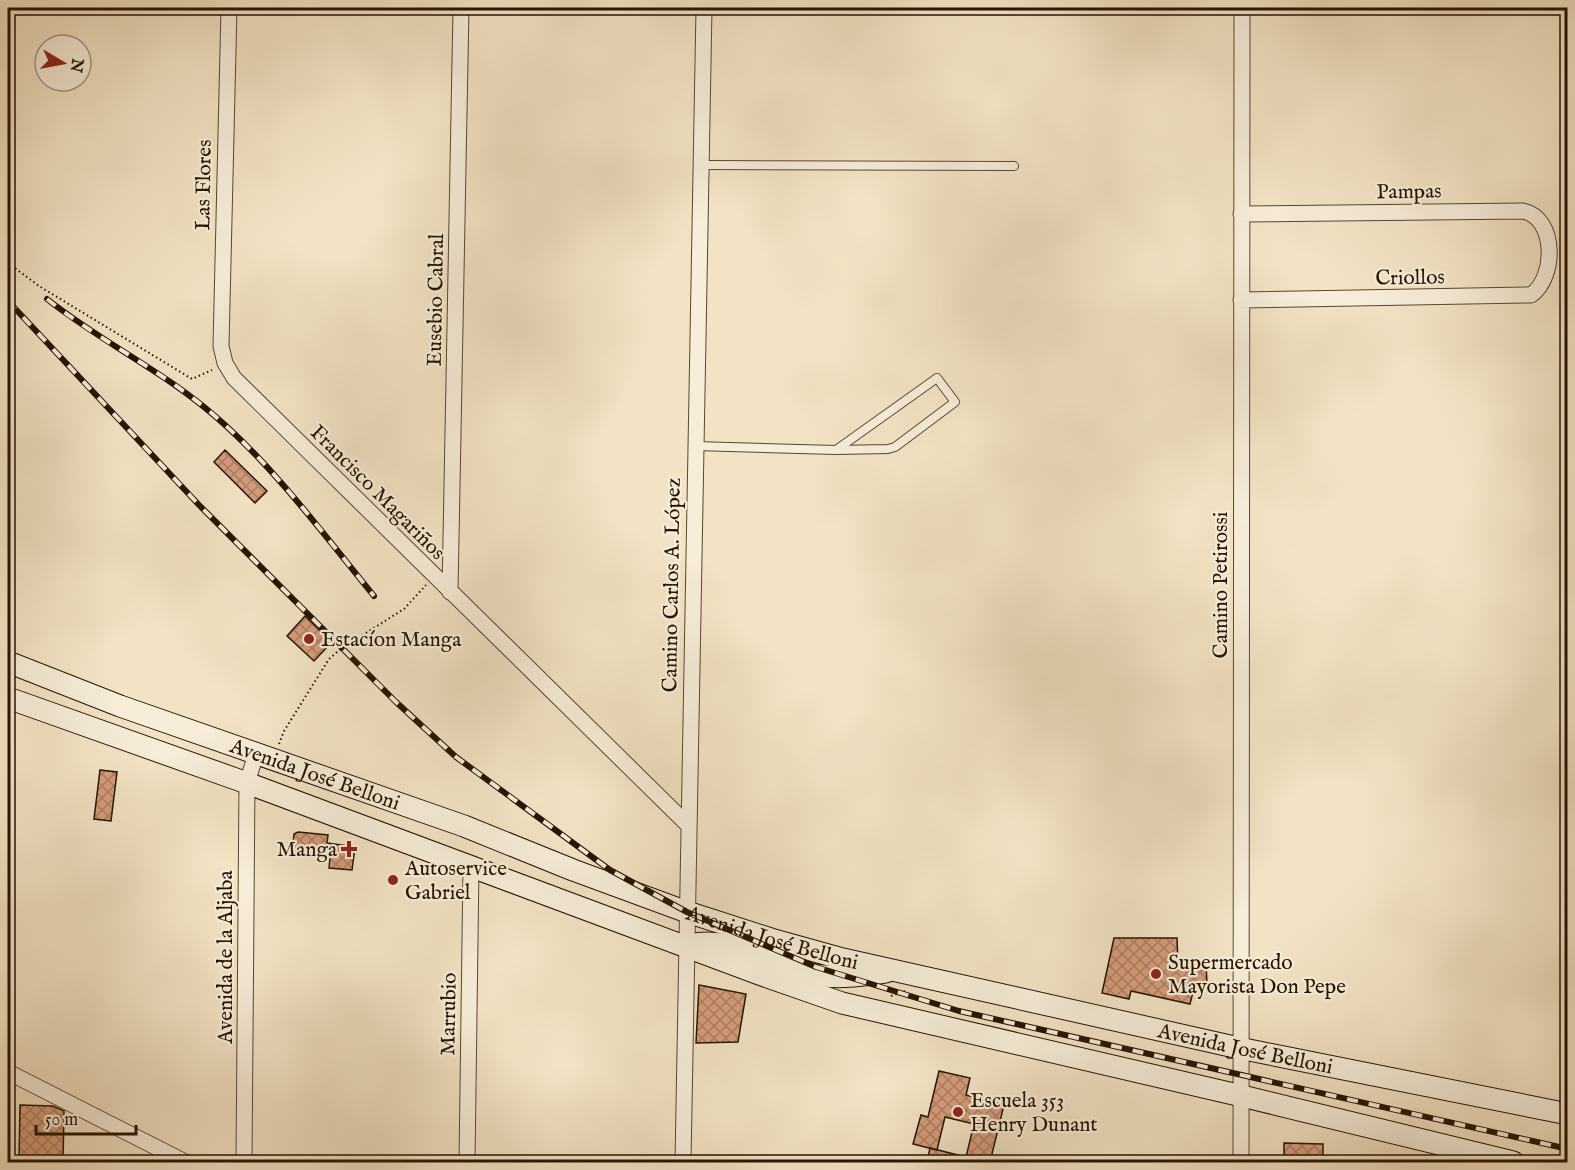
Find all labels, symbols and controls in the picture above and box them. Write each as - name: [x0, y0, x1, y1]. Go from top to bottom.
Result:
- north arrow: [33, 33, 93, 93]
- text: N: [65, 56, 87, 74]
- street label: Las Flores: [190, 139, 219, 231]
- street label: Pampas: [1376, 178, 1442, 207]
- street label: Eusebio Cabral: [422, 233, 451, 367]
- street label: Criollos: [1375, 264, 1445, 293]
- street label: Francisco Magariños: [304, 420, 450, 566]
- street label: Camino Carlos A. López: [657, 477, 688, 693]
- street label: Camino Petirossi: [1208, 512, 1235, 658]
- place label: Estacíon Manga: [321, 627, 462, 654]
- marker: Estacíon Manga: [302, 632, 316, 646]
- street label: Avenida José Belloni: [225, 733, 403, 818]
- place label: Manga: [277, 837, 338, 864]
- marker: Manga: [342, 842, 356, 856]
- place label: Autoservice Gabriel: [404, 856, 507, 907]
- street label: Avenida de la Aljaba: [213, 869, 240, 1045]
- marker: Autoservice Gabriel: [386, 873, 400, 887]
- street label: Avenida José Belloni: [682, 900, 861, 977]
- place label: Supermercado Mayorista Don Pepe: [1168, 950, 1346, 1001]
- marker: Supermercado Mayorista Don Pepe: [1149, 967, 1163, 981]
- street label: Marrubio: [435, 972, 464, 1056]
- street label: Avenida José Belloni: [1154, 1018, 1335, 1082]
- place label: Escuela 353 Henry Dunant: [970, 1088, 1098, 1139]
- scale bar: [36, 1098, 136, 1136]
- marker: Escuela 353 Henry Dunant: [951, 1105, 965, 1119]
- text: 50 m: [45, 1109, 78, 1132]

